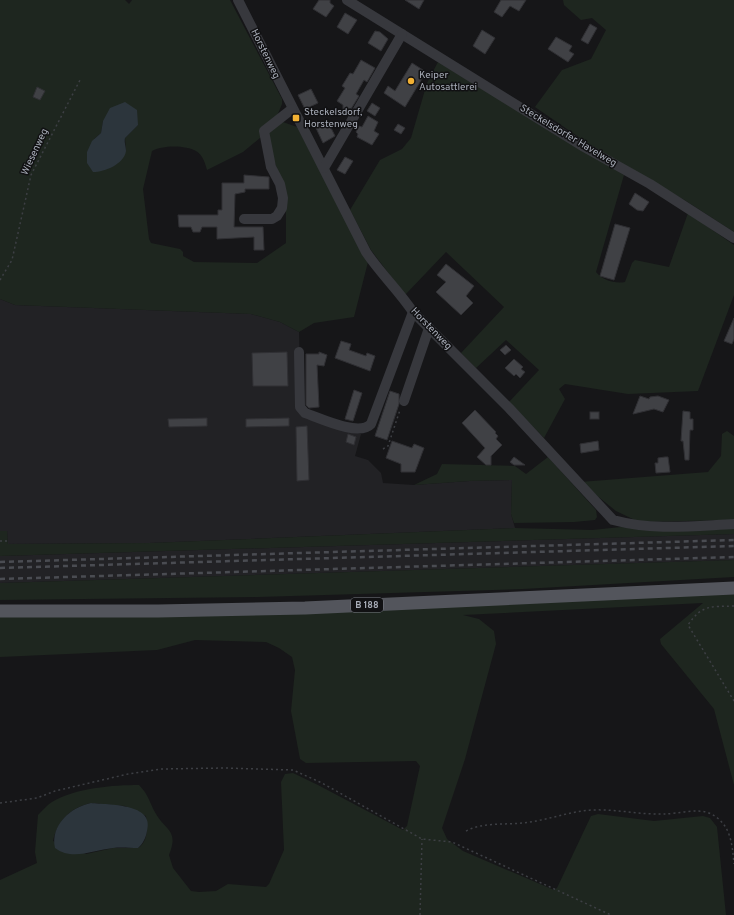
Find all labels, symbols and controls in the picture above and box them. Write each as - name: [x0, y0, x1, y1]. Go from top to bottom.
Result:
- street label: Horstenweg: [247, 27, 283, 81]
- place label: Keiper Autosattlerei: [419, 69, 477, 94]
- marker: Keiper Autosattlerei: [406, 76, 416, 86]
- street label: Steckelsdorfer Havelweg: [517, 102, 619, 170]
- place label: Steckelsdorf, Horstenweg: [304, 106, 362, 131]
- marker: Steckelsdorf, Horstenweg: [291, 113, 301, 123]
- street label: Wiesenweg: [19, 127, 51, 177]
- street label: Horstenweg: [408, 305, 454, 353]
- road number: B 188: [351, 598, 383, 612]

